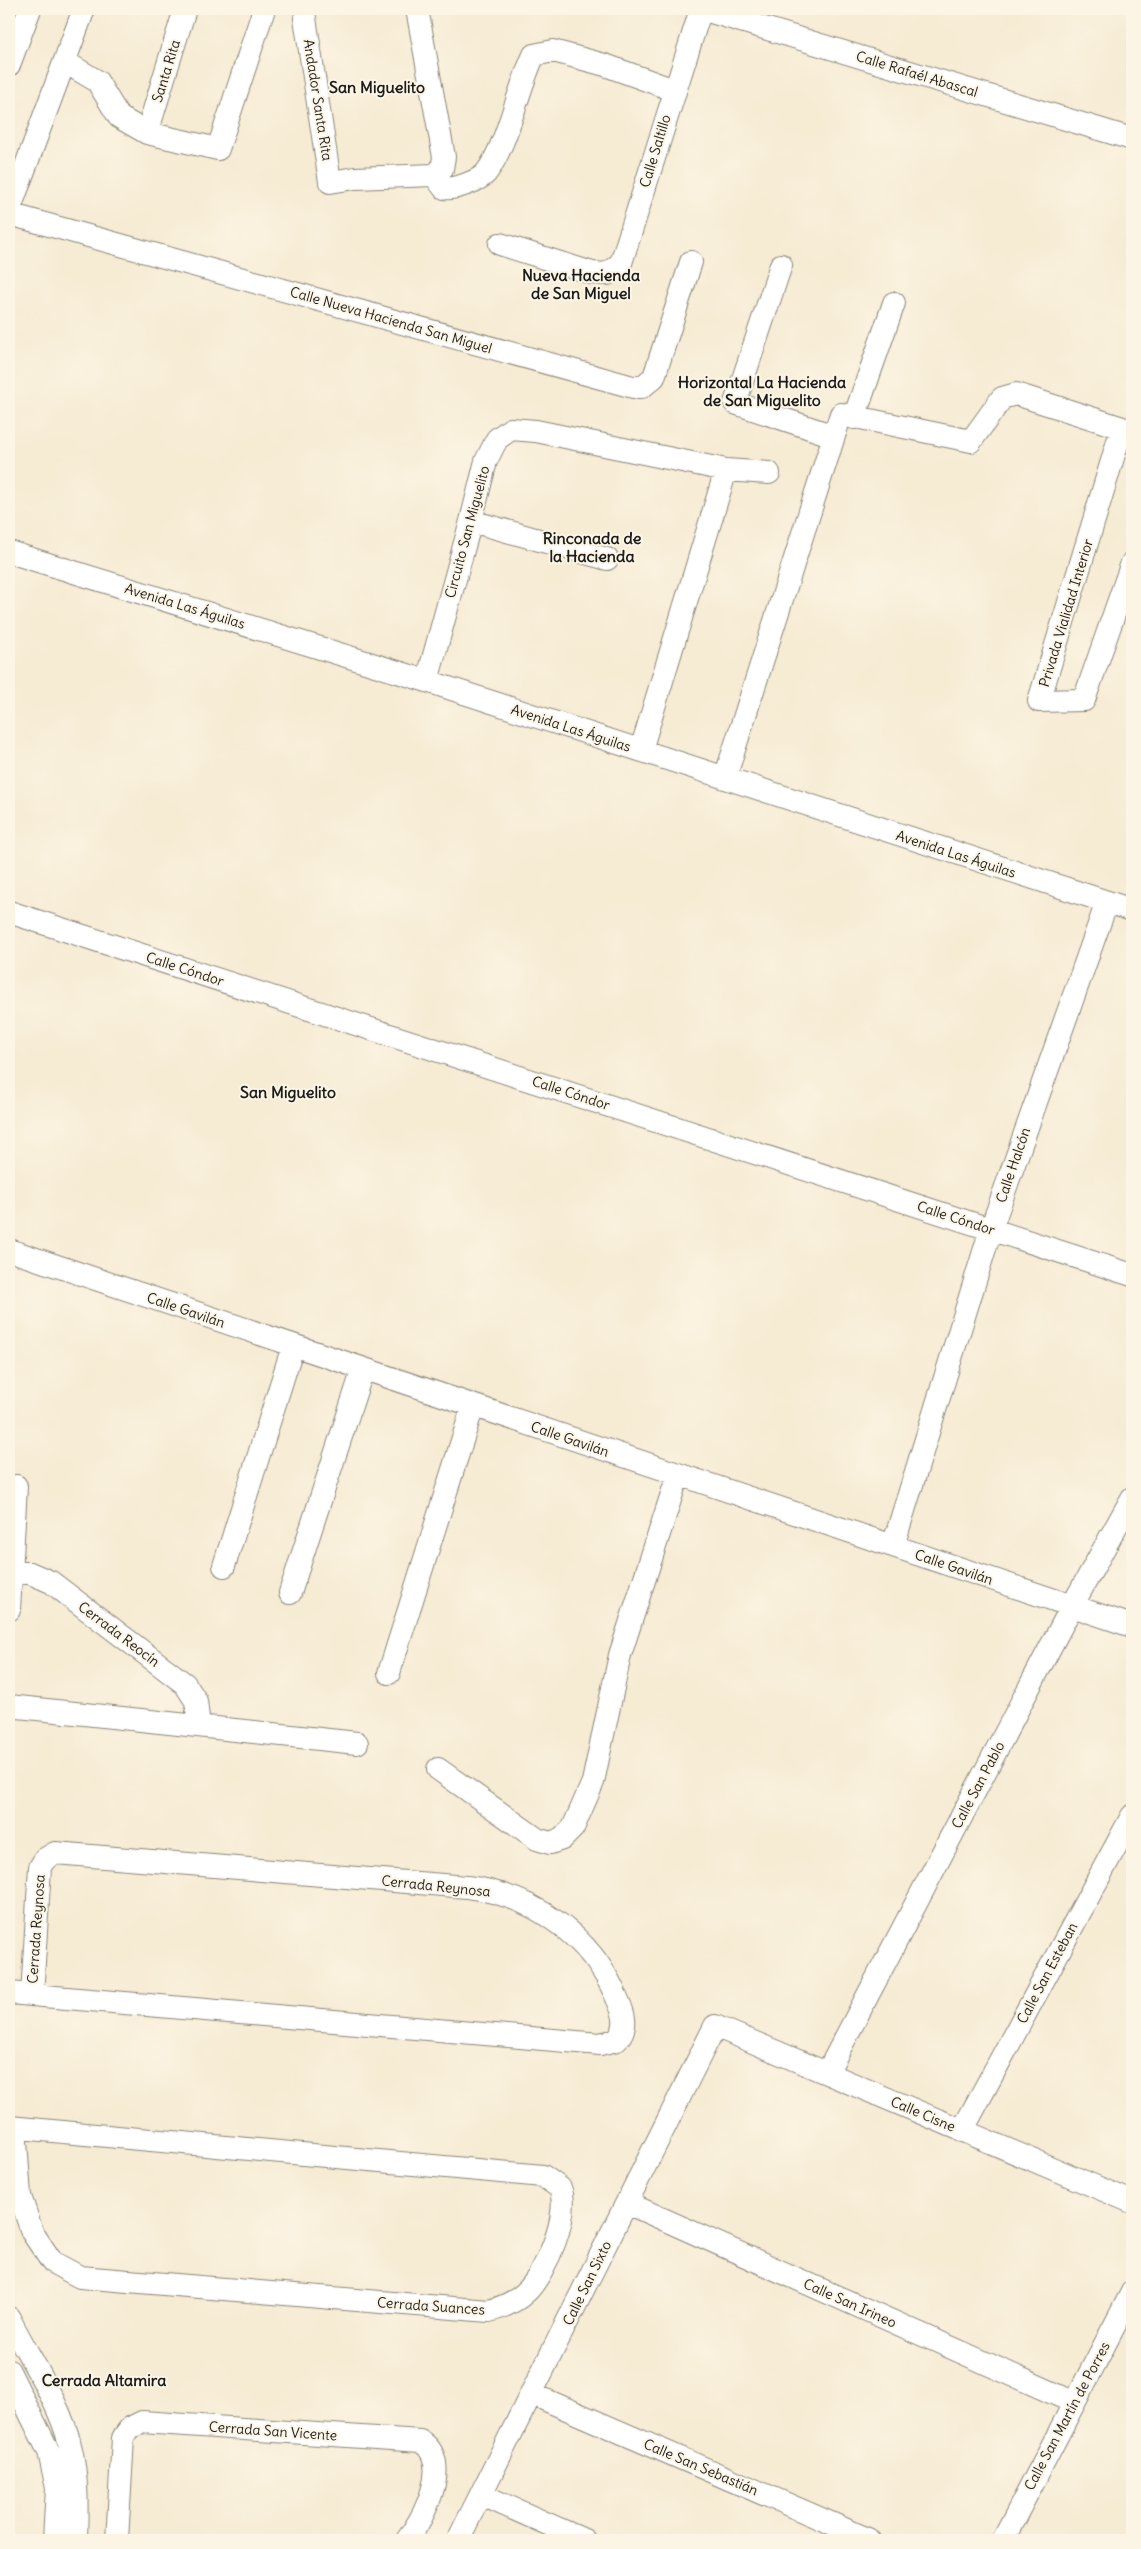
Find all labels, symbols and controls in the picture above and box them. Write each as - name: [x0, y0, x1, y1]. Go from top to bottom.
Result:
- street label: Santa Rita: [148, 37, 184, 105]
- street label: Andador Santa Rita: [299, 38, 337, 162]
- street label: Calle Rafaél Abascal: [854, 47, 980, 101]
- district label: San Miguelito: [329, 77, 425, 98]
- street label: Calle Saltillo: [635, 112, 675, 190]
- district label: Nueva Hacienda de San Miguel: [522, 265, 640, 304]
- street label: Calle Nueva Hacienda San Miguel: [288, 283, 494, 357]
- district label: Horizontal La Hacienda de San Miguelito: [678, 372, 846, 411]
- street label: Circuito San Miguelito: [441, 464, 493, 600]
- district label: Rinconada de la Hacienda: [543, 528, 642, 566]
- street label: Privada Vialidad Interior: [1035, 537, 1097, 689]
- street label: Avenida Las Águilas: [123, 579, 247, 633]
- street label: Avenida Las Águilas: [509, 700, 633, 756]
- street label: Avenida Las Águilas: [894, 826, 1018, 882]
- street label: Calle Cóndor: [144, 948, 227, 990]
- street label: Calle Cóndor: [530, 1072, 613, 1114]
- district label: San Miguelito: [240, 1082, 336, 1103]
- street label: Calle Halcón: [992, 1125, 1034, 1205]
- street label: Calle Cóndor: [915, 1197, 998, 1239]
- street label: Calle Gavilán: [145, 1288, 227, 1332]
- street label: Calle Gavilán: [529, 1417, 611, 1461]
- street label: Calle Gavilán: [913, 1545, 995, 1589]
- street label: Cerrada Reocín: [75, 1597, 163, 1671]
- street label: Calle San Pablo: [947, 1738, 1009, 1832]
- street label: Cerrada Reynosa: [381, 1871, 491, 1901]
- street label: Cerrada Reynosa: [23, 1874, 49, 1984]
- street label: Calle San Esteban: [1013, 1919, 1081, 2027]
- street label: Calle Cisne: [888, 2092, 958, 2136]
- street label: Calle San Sixto: [559, 2238, 615, 2328]
- street label: Calle San Irineo: [801, 2274, 899, 2332]
- street label: Cerrada Suances: [377, 2293, 485, 2319]
- street label: Calle San Martín de Porres: [1020, 2339, 1114, 2493]
- district label: Cerrada Altamira: [42, 2370, 166, 2390]
- street label: Cerrada San Vicente: [208, 2418, 338, 2444]
- street label: Calle San Sebastián: [641, 2435, 761, 2499]

